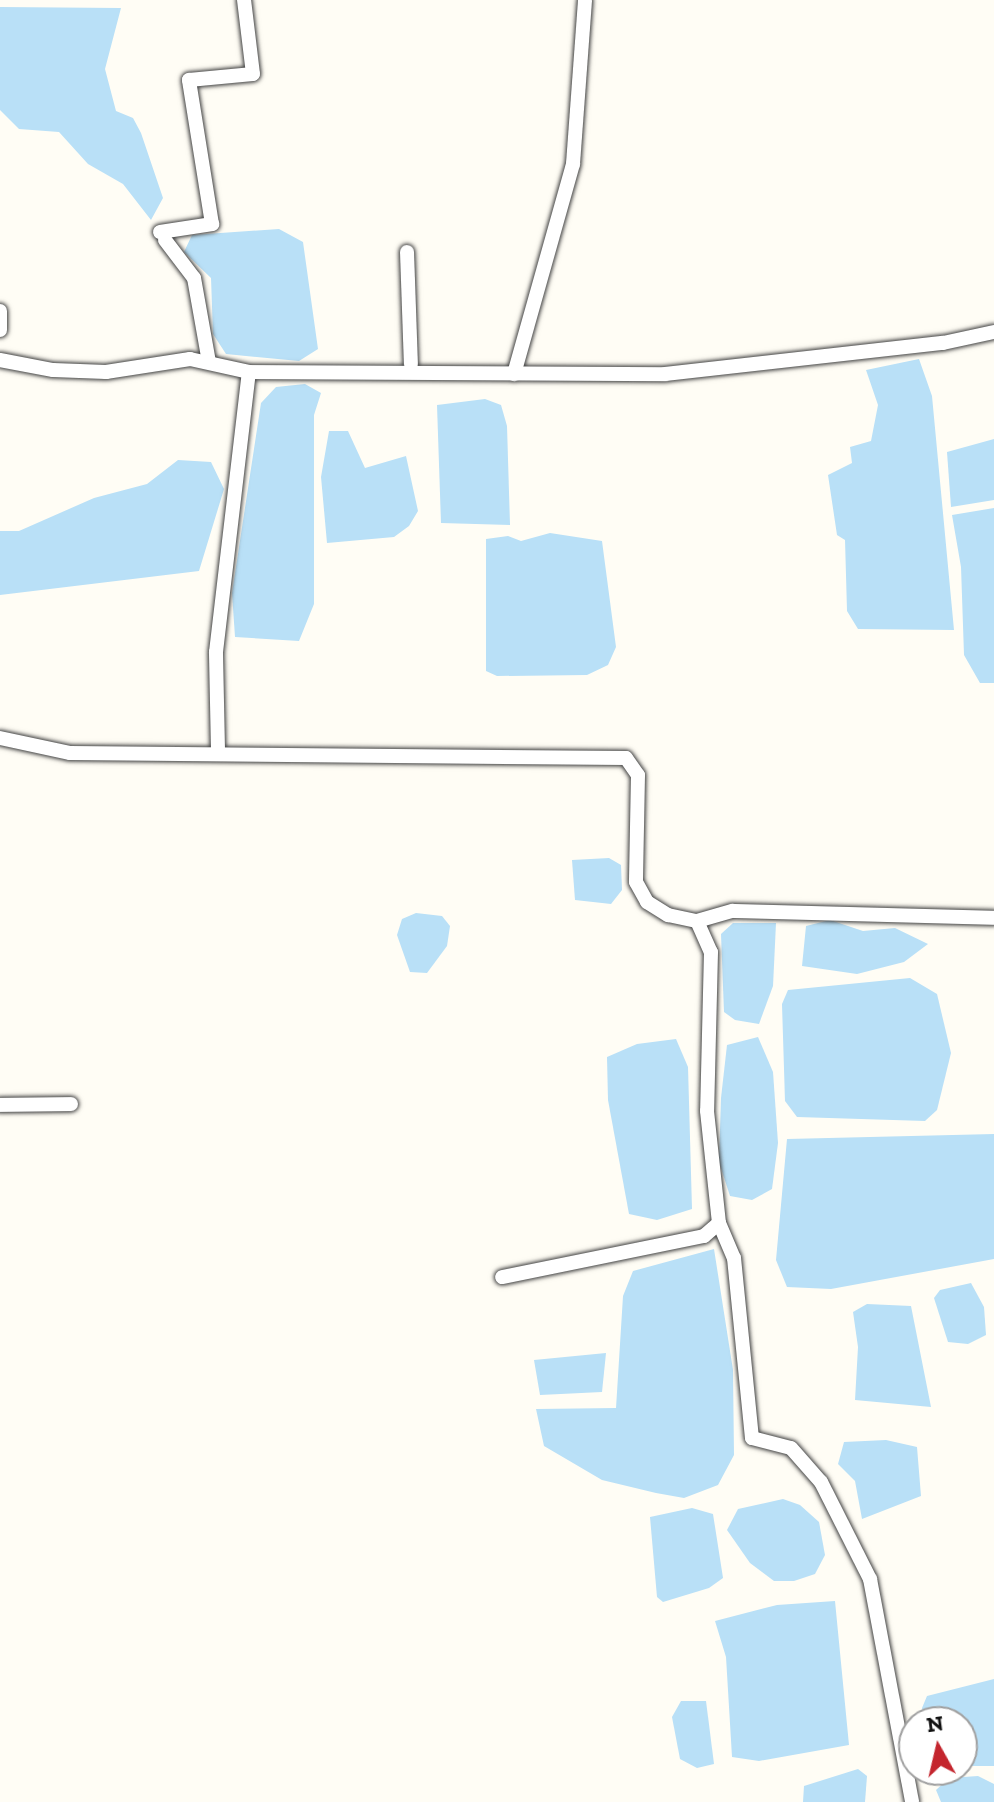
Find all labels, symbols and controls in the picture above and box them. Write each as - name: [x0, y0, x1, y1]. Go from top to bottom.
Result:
- north arrow: [898, 1706, 978, 1786]
- text: N: [925, 1709, 945, 1738]

